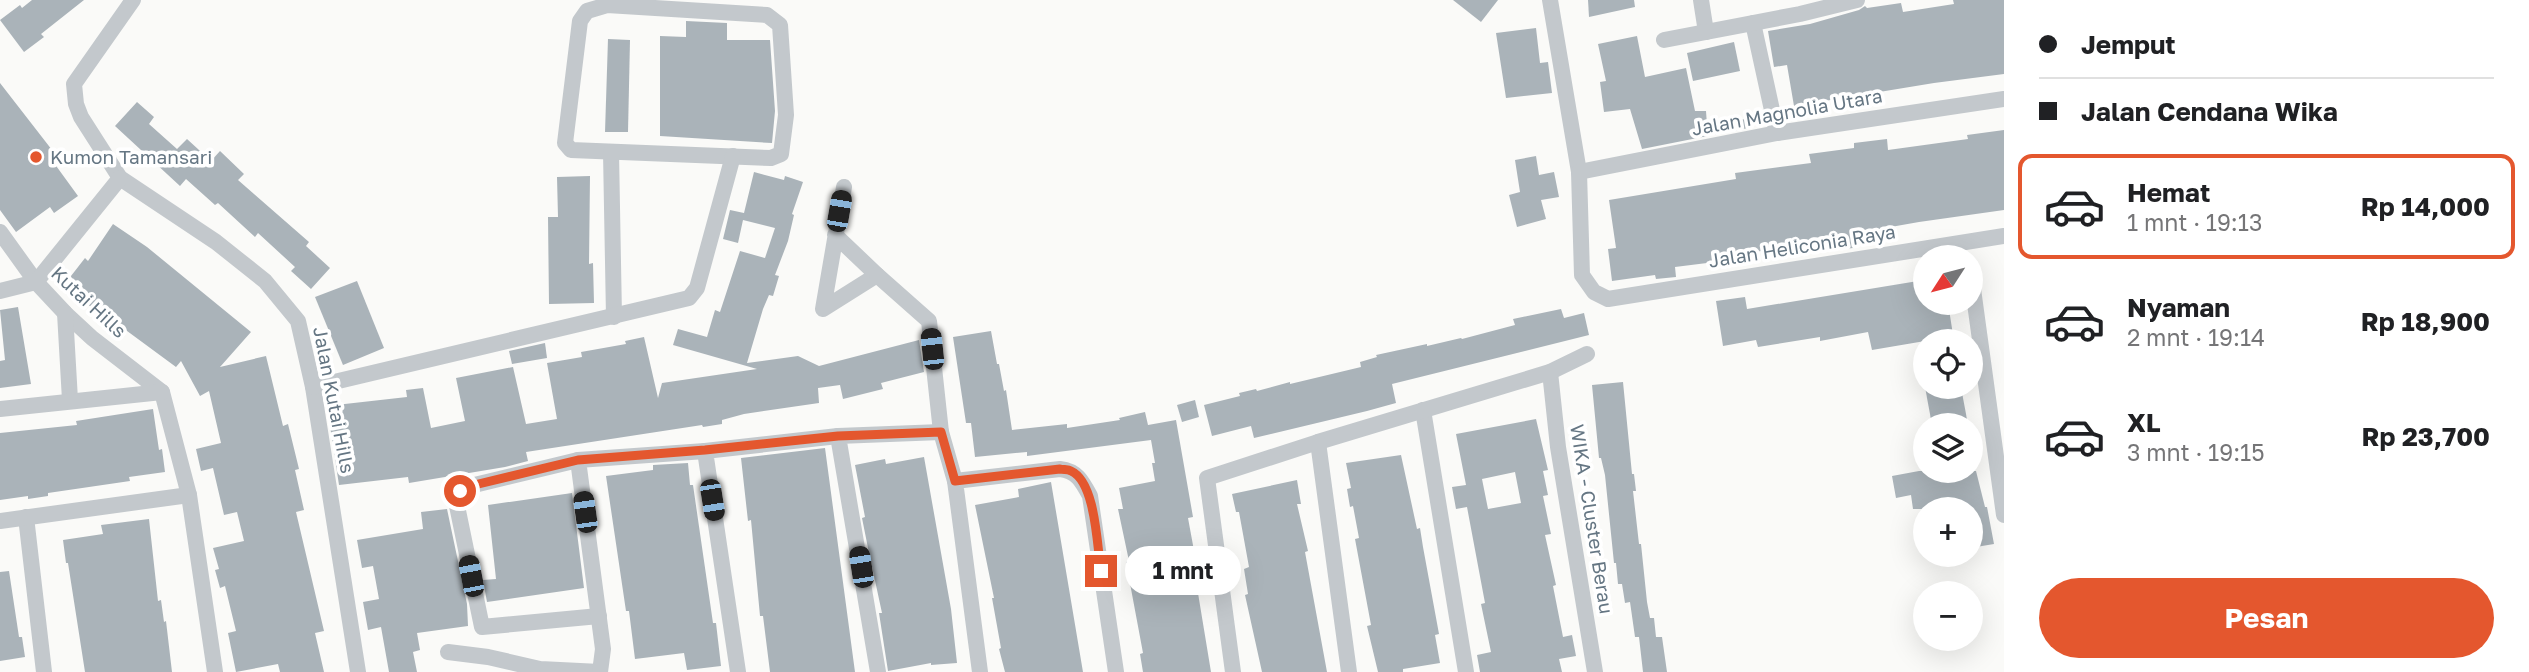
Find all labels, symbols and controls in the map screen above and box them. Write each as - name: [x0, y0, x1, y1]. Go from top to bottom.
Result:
- text: Jemput: [2081, 29, 2176, 60]
- street label: Jalan Magnolia Utara: [1690, 83, 1884, 140]
- text: Jalan Cendana Wika: [2081, 96, 2338, 127]
- place label: Kumon Tamansari: [50, 145, 212, 168]
- marker: Kumon Tamansari: [28, 149, 44, 165]
- icon: car: [2043, 175, 2106, 238]
- text: Hemat: [2127, 177, 2210, 208]
- car: [826, 188, 853, 234]
- text: Rp 14,000: [2361, 191, 2490, 222]
- text: 1 mnt · 19:13: [2127, 208, 2262, 236]
- street label: Jalan Heliconia Raya: [1707, 219, 1897, 272]
- north arrow: [1913, 245, 1983, 315]
- map controls: [1913, 245, 1983, 651]
- street label: Kutai Hills: [47, 261, 132, 342]
- icon: car: [2043, 290, 2106, 353]
- text: Nyaman: [2127, 292, 2230, 323]
- text: Rp 18,900: [2361, 306, 2490, 337]
- text: 2 mnt · 19:14: [2127, 323, 2265, 351]
- street label: Jalan Kutai Hills: [309, 325, 360, 475]
- car: [920, 327, 945, 371]
- button: locate: [1913, 329, 1983, 399]
- icon: car: [2043, 405, 2106, 468]
- text: XL: [2127, 407, 2161, 438]
- button: layers: [1913, 413, 1983, 483]
- text: Rp 23,700: [2361, 421, 2490, 452]
- street label: WIKA - Cluster Berau: [1566, 422, 1619, 615]
- text: 3 mnt · 19:15: [2127, 438, 2265, 466]
- route start: [444, 475, 476, 507]
- car: [699, 478, 726, 522]
- car: [572, 490, 599, 534]
- button: +: [1913, 497, 1983, 567]
- car: [848, 545, 875, 589]
- callout: 1 mnt: [1126, 546, 1241, 596]
- car: [457, 553, 486, 599]
- route end: [1085, 555, 1117, 587]
- text: 1 mnt: [1153, 556, 1213, 584]
- button: Pesan: [2039, 578, 2494, 658]
- button: −: [1913, 581, 1983, 651]

